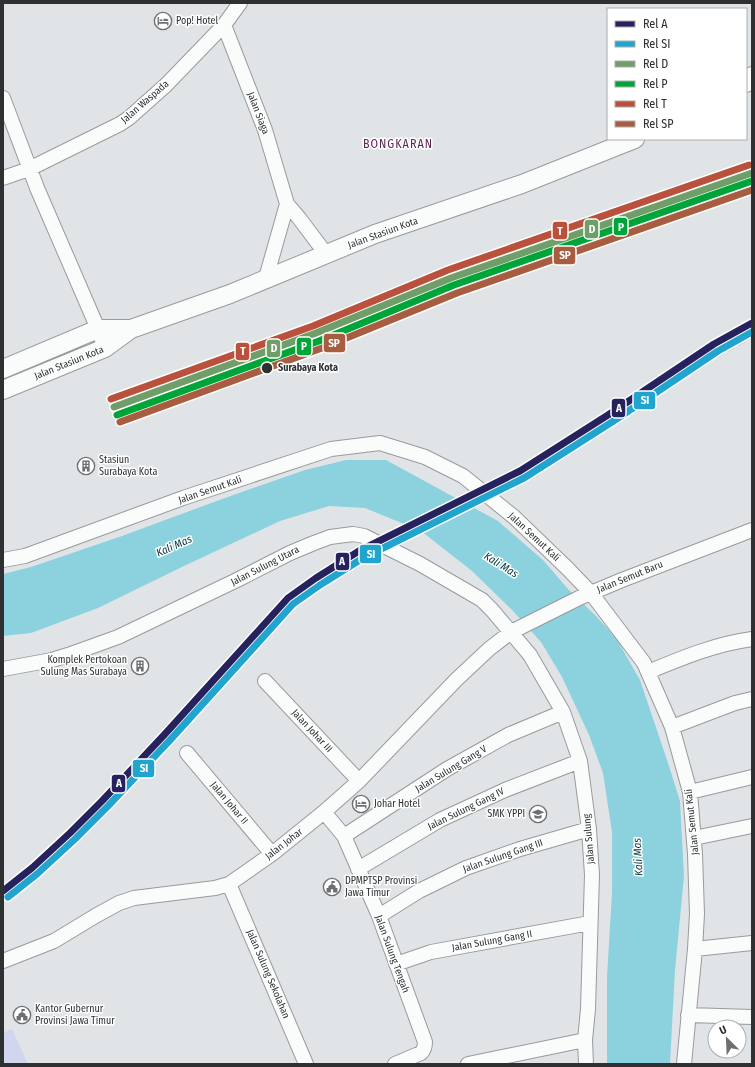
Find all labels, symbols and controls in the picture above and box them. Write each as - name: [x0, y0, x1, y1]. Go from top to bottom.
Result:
- legend: [607, 8, 747, 140]
- hotel icon: Pop! Hotel: [153, 11, 173, 31]
- place label: Pop! Hotel: [176, 15, 219, 27]
- text: Rel A: [643, 17, 668, 31]
- text: Rel SI: [643, 37, 670, 51]
- text: Rel D: [643, 57, 668, 71]
- text: Rel P: [643, 77, 668, 91]
- street label: Jalan Waspada: [119, 78, 171, 126]
- street label: Jalan Siaga: [244, 90, 272, 136]
- text: Rel T: [643, 97, 667, 111]
- text: Rel SP: [643, 117, 674, 131]
- district label: BONGKARAN: [363, 137, 433, 151]
- street label: Jalan Stasiun Kota: [346, 215, 420, 251]
- line badge: P: [613, 217, 628, 236]
- line badge: D: [584, 219, 599, 239]
- line badge: T: [552, 221, 568, 240]
- text: P: [618, 221, 624, 234]
- text: D: [589, 223, 596, 236]
- text: T: [557, 225, 563, 238]
- line badge: SP: [553, 246, 576, 265]
- text: SP: [559, 249, 571, 262]
- line badge: SP: [323, 333, 346, 353]
- line badge: P: [296, 337, 312, 356]
- text: SP: [328, 337, 340, 350]
- line badge: D: [266, 339, 281, 358]
- text: P: [301, 340, 307, 353]
- line badge: T: [235, 342, 250, 361]
- text: D: [271, 342, 278, 355]
- street label: Jalan Stasiun Kota: [33, 344, 106, 382]
- text: T: [240, 345, 246, 358]
- marker: Surabaya Kota: [260, 361, 274, 375]
- place label: Surabaya Kota: [278, 362, 338, 374]
- line badge: SI: [633, 391, 656, 410]
- text: SI: [641, 394, 649, 407]
- line badge: A: [611, 398, 626, 418]
- text: A: [615, 402, 623, 415]
- place label: Stasiun Surabaya Kota: [99, 454, 157, 478]
- building icon: Stasiun Surabaya Kota: [76, 456, 96, 476]
- street label: Jalan Semut Kali: [177, 474, 243, 506]
- street label: Jalan Semut Kali: [506, 510, 562, 564]
- water label: Kali Mas: [154, 532, 194, 560]
- street label: Jalan Sulung Utara: [229, 544, 301, 588]
- line badge: SI: [359, 544, 382, 564]
- text: SI: [367, 548, 375, 561]
- water label: Kali Mas: [482, 549, 521, 581]
- line badge: A: [335, 552, 350, 571]
- text: A: [338, 555, 346, 568]
- street label: Jalan Semut Baru: [595, 558, 665, 596]
- place label: Komplek Pertokoan Sulung Mas Surabaya: [41, 654, 127, 678]
- building icon: Komplek Pertokoan Sulung Mas Surabaya: [130, 656, 150, 676]
- street label: Jalan Johar III: [289, 707, 335, 755]
- street label: Jalan Sulung Gang V: [413, 743, 490, 795]
- line badge: SI: [132, 759, 155, 778]
- text: SI: [140, 762, 148, 775]
- line badge: A: [111, 774, 126, 793]
- text: A: [115, 777, 123, 790]
- street label: Jalan Johar II: [208, 779, 250, 827]
- street label: Jalan Sulung Gang IV: [426, 785, 507, 833]
- street label: Jalan Semut Kali: [683, 788, 701, 856]
- hotel icon: Johar Hotel: [351, 794, 371, 814]
- place label: Johar Hotel: [374, 798, 420, 810]
- school or university icon: SMK YPPI: [528, 804, 548, 824]
- place label: SMK YPPI: [487, 808, 525, 820]
- street label: Jalan Sulung: [581, 813, 597, 865]
- street label: Jalan Johar: [263, 825, 306, 862]
- street label: Jalan Sulung Gang III: [461, 837, 545, 875]
- water label: Kali Mas: [631, 837, 645, 876]
- place label: DPMPTSP Provinsi Jawa Timur: [345, 875, 417, 899]
- public building icon: DPMPTSP Provinsi Jawa Timur: [322, 877, 342, 897]
- street label: Jalan Sulung Tengah: [372, 913, 412, 995]
- street label: Jalan Sulung Sekolahan: [244, 928, 292, 1020]
- street label: Jalan Sulung Gang II: [451, 928, 533, 954]
- place label: Kantor Gubernur Provinsi Jawa Timur: [35, 1003, 115, 1027]
- public building icon: Kantor Gubernur Provinsi Jawa Timur: [12, 1005, 32, 1025]
- north arrow: [707, 1019, 747, 1059]
- text: U: [718, 1023, 729, 1038]

